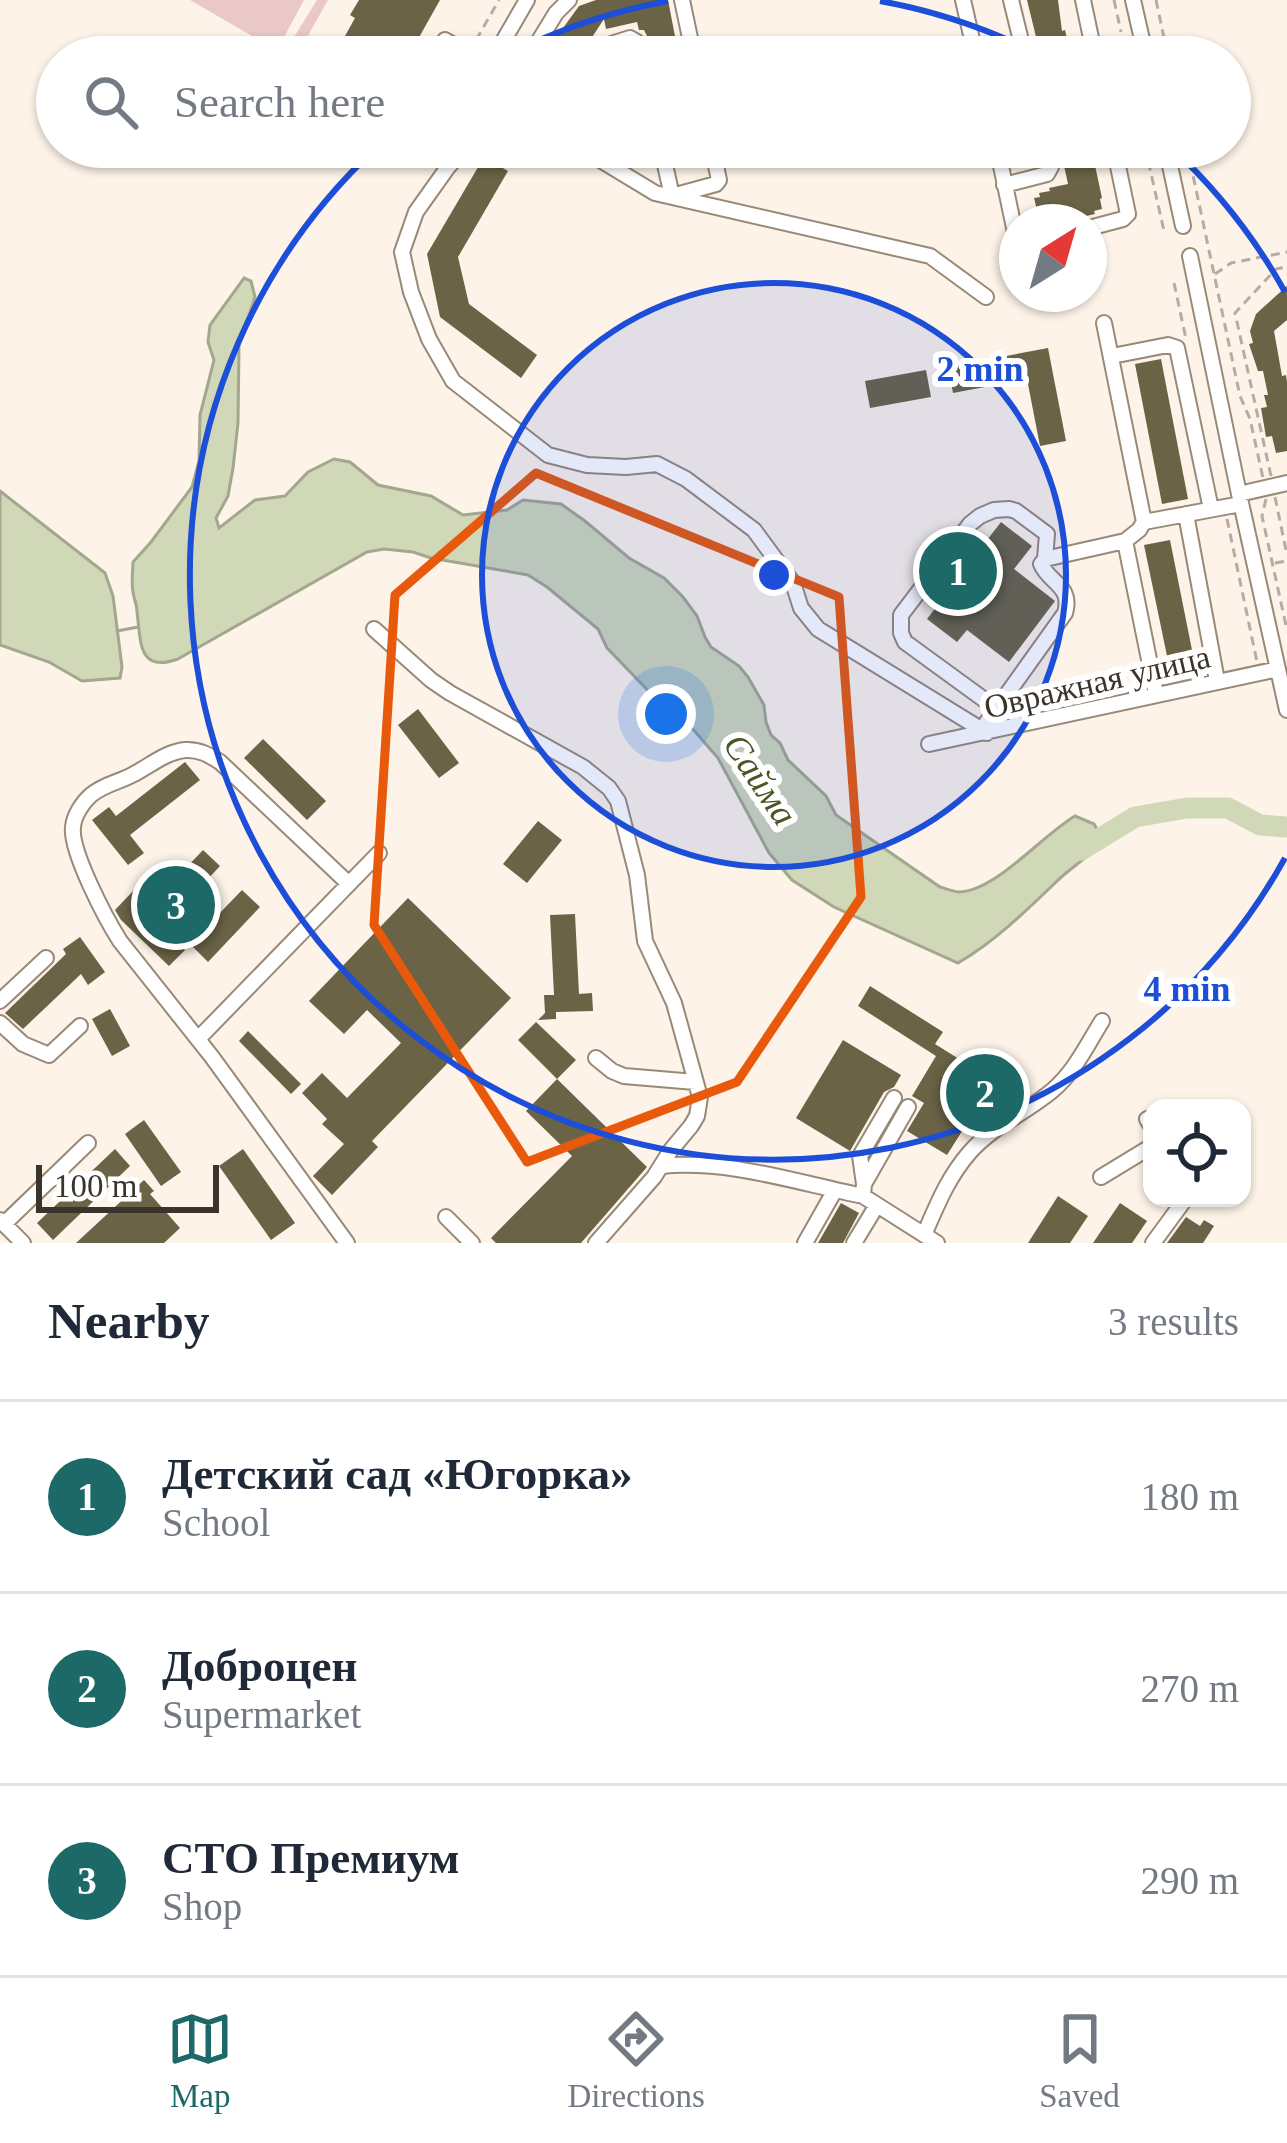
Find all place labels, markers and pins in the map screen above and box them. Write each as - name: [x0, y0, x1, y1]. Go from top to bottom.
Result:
- pin: 1: [919, 526, 997, 616]
- centre of rings: [753, 554, 795, 596]
- pin: 3: [137, 860, 215, 950]
- pin: 2: [946, 1048, 1024, 1138]

